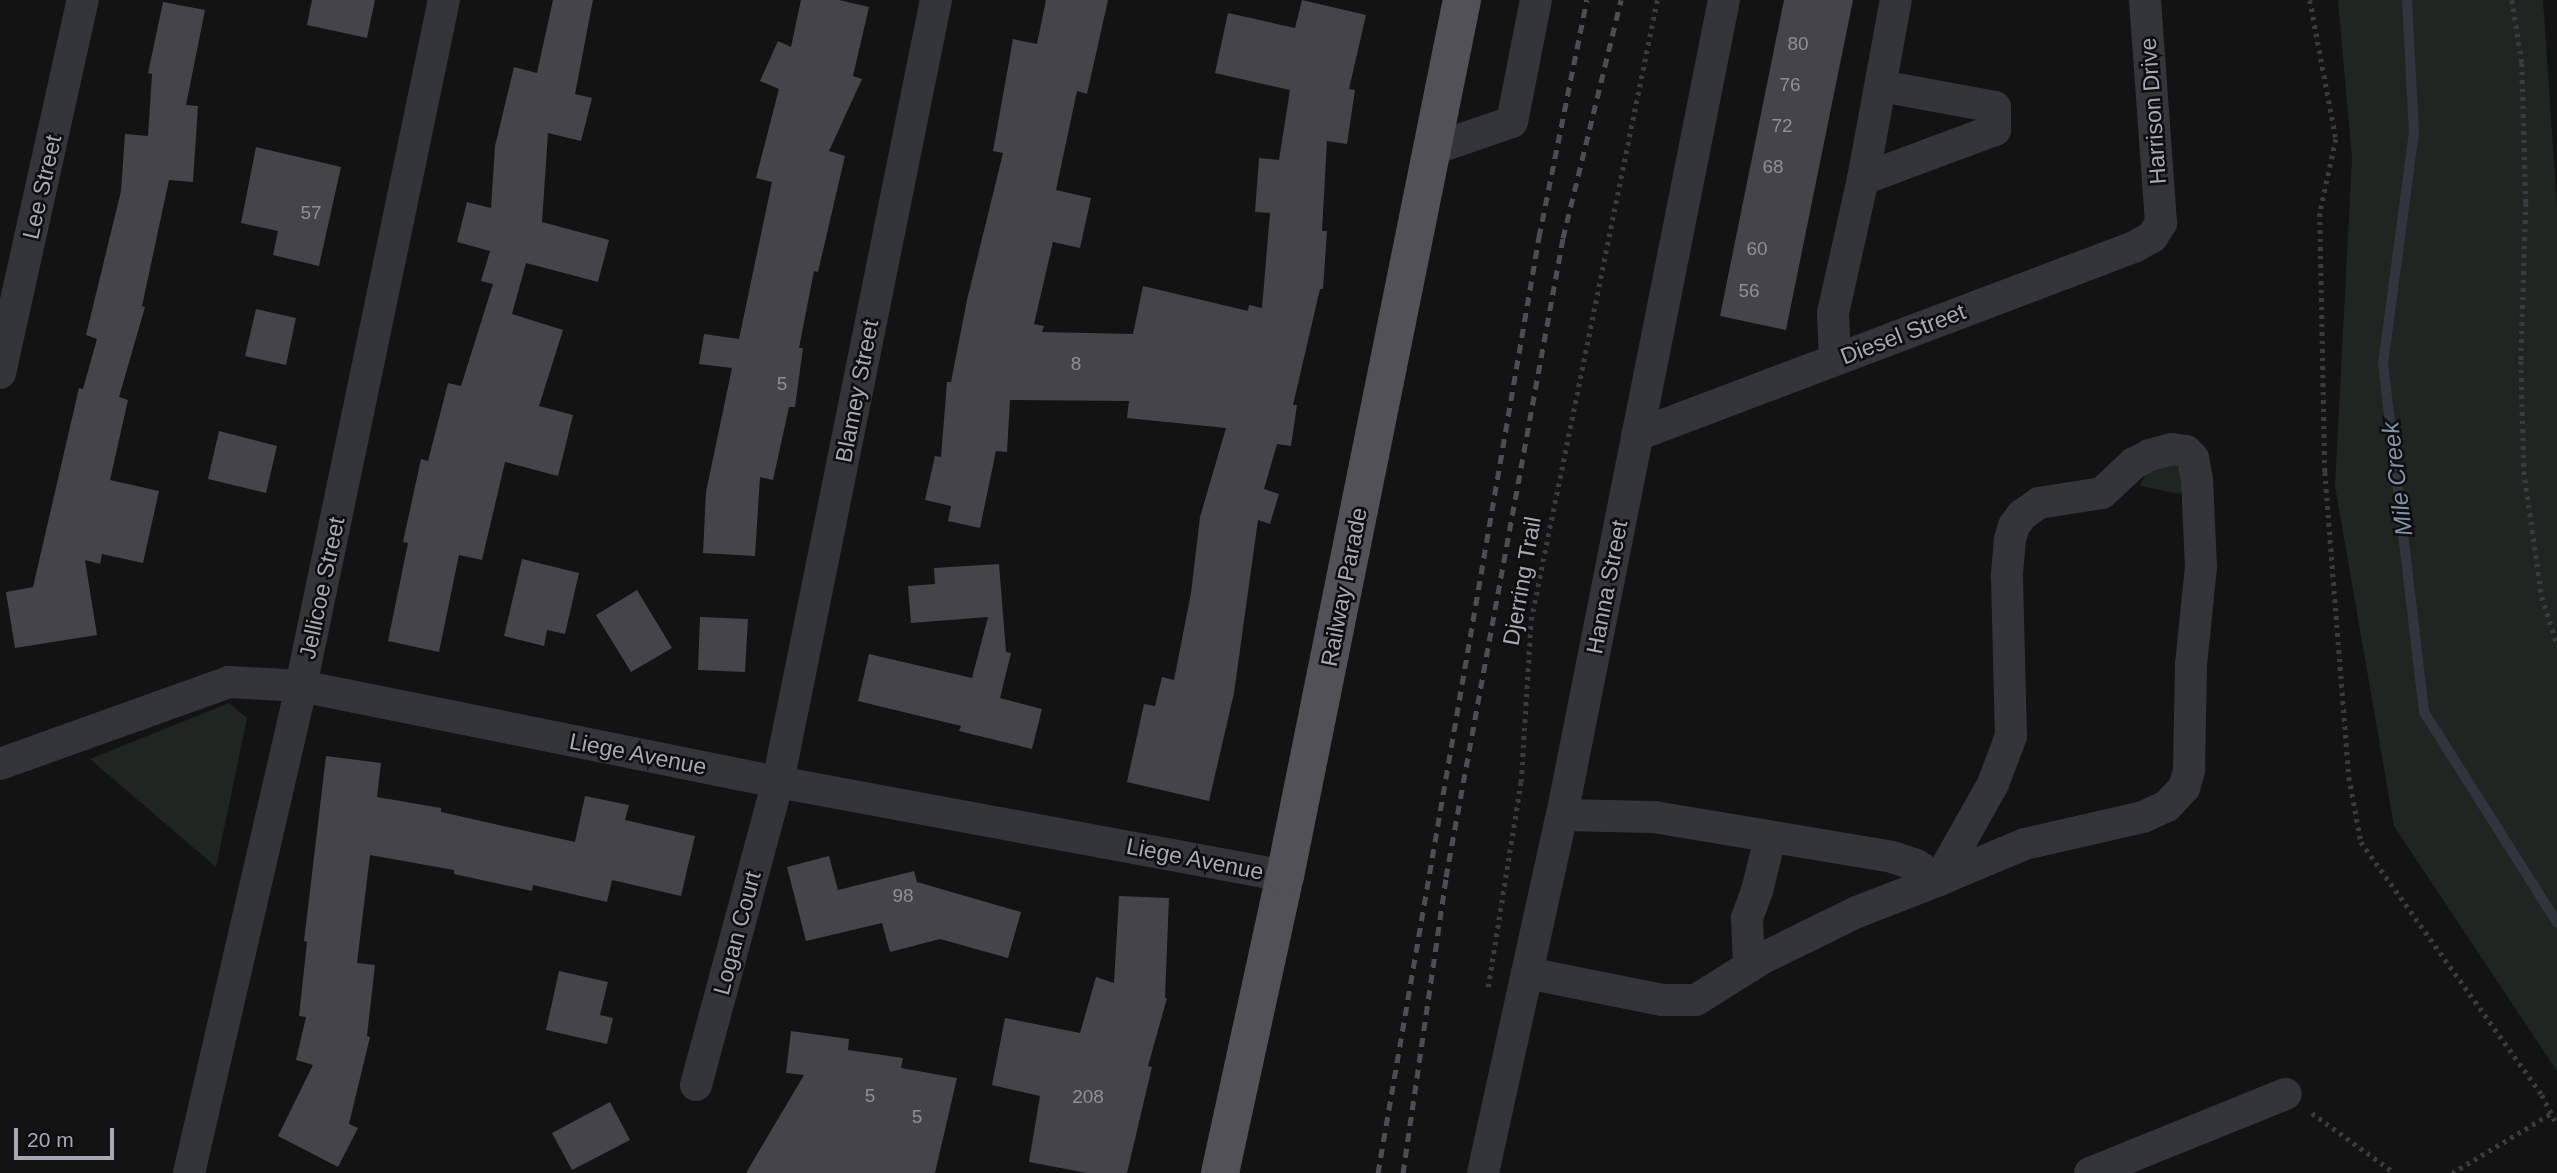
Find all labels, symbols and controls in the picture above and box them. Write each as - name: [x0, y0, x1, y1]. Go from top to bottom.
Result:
- house number: 80: [1787, 33, 1809, 55]
- street label: Harrison Drive: [2134, 37, 2172, 185]
- house number: 76: [1779, 74, 1801, 96]
- house number: 72: [1771, 115, 1793, 137]
- street label: Lee Street: [17, 132, 67, 242]
- house number: 68: [1762, 156, 1784, 178]
- house number: 57: [300, 202, 322, 224]
- house number: 60: [1746, 238, 1768, 260]
- house number: 56: [1738, 280, 1760, 302]
- street label: Diesel Street: [1837, 298, 1969, 370]
- street label: Blamey Street: [830, 317, 884, 465]
- house number: 8: [1071, 353, 1081, 375]
- house number: 5: [777, 373, 787, 395]
- water label: Mile Creek: [2376, 420, 2418, 538]
- street label: Railway Parade: [1315, 505, 1373, 669]
- street label: Jellicoe Street: [293, 514, 351, 662]
- street label: Djerring Trail: [1497, 514, 1547, 648]
- street label: Hanna Street: [1581, 518, 1633, 656]
- street label: Liege Avenue: [567, 727, 709, 781]
- street label: Liege Avenue: [1124, 832, 1266, 886]
- street label: Logan Court: [707, 868, 767, 998]
- house number: 98: [892, 885, 914, 907]
- house number: 5: [865, 1085, 875, 1107]
- house number: 208: [1072, 1086, 1104, 1108]
- house number: 5: [912, 1106, 922, 1128]
- scale bar: [18, 1114, 117, 1158]
- text: 20 m: [27, 1128, 74, 1151]

